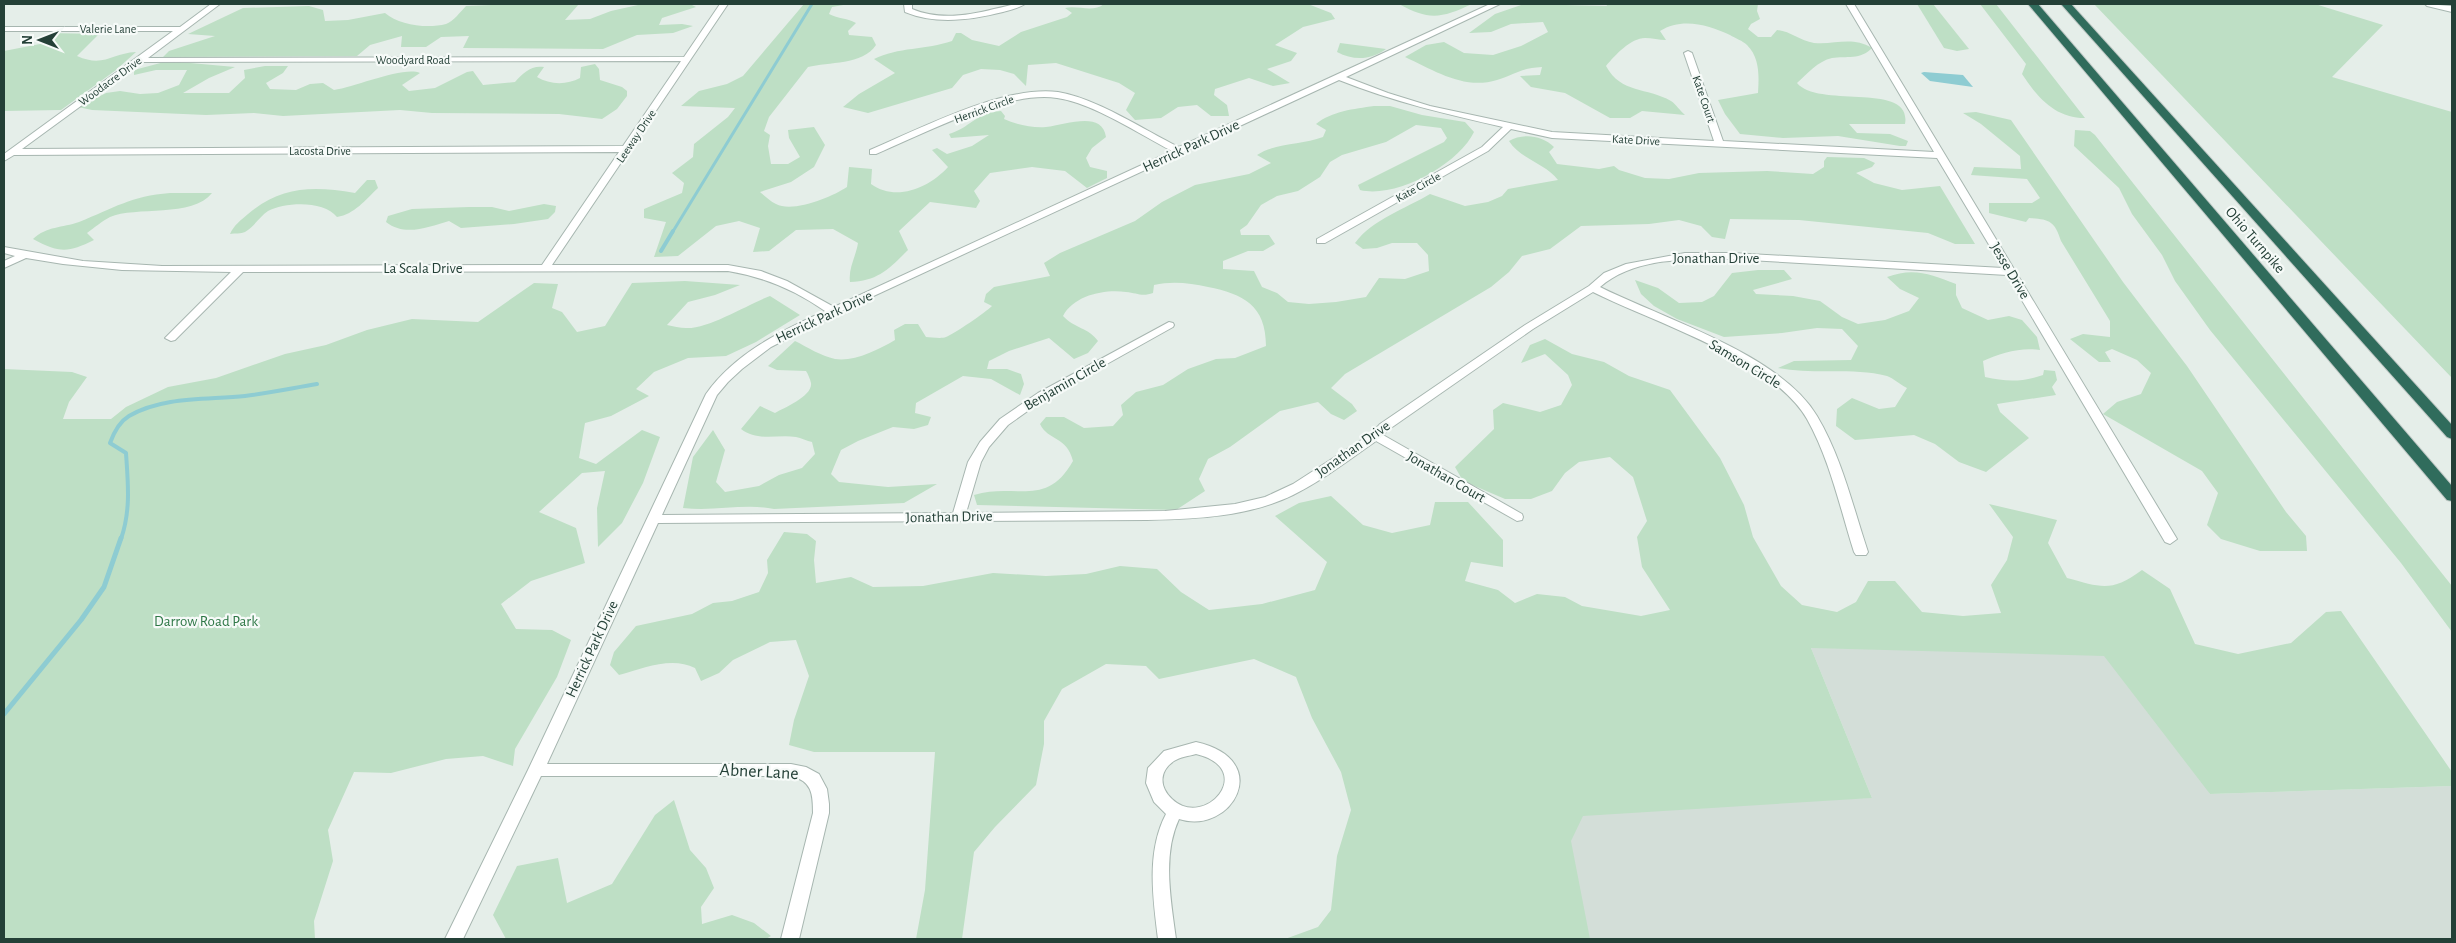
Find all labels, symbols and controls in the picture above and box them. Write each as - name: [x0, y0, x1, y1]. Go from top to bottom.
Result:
- north arrow: [15, 15, 65, 65]
- street label: Valerie Lane: [80, 23, 136, 35]
- text: N: [21, 35, 35, 45]
- street label: Woodacre Drive: [76, 54, 144, 108]
- street label: Woodyard Road: [376, 54, 450, 67]
- street label: Kate Court: [1690, 74, 1718, 124]
- street label: Herrick Circle: [953, 93, 1015, 125]
- street label: Leeway Drive: [614, 107, 659, 165]
- street label: Herrick Park Drive: [1140, 117, 1242, 175]
- street label: Kate Drive: [1612, 133, 1660, 147]
- street label: Lacosta Drive: [289, 145, 351, 157]
- street label: Kate Circle: [1394, 170, 1442, 204]
- street label: Ohio Turnpike: [2222, 204, 2288, 276]
- street label: Jesse Drive: [1987, 240, 2033, 302]
- street label: Jonathan Drive: [1672, 251, 1760, 266]
- street label: La Scala Drive: [383, 261, 463, 276]
- street label: Herrick Park Drive: [773, 288, 875, 346]
- street label: Samson Circle: [1706, 337, 1784, 391]
- street label: Benjamin Circle: [1021, 355, 1109, 413]
- street label: Jonathan Drive: [1313, 418, 1393, 480]
- street label: Jonathan Court: [1404, 449, 1488, 506]
- street label: Jonathan Drive: [905, 509, 993, 525]
- street label: Herrick Park Drive: [563, 598, 621, 700]
- park label: Darrow Road Park: [154, 614, 258, 629]
- street label: Abner Lane: [719, 761, 799, 783]

